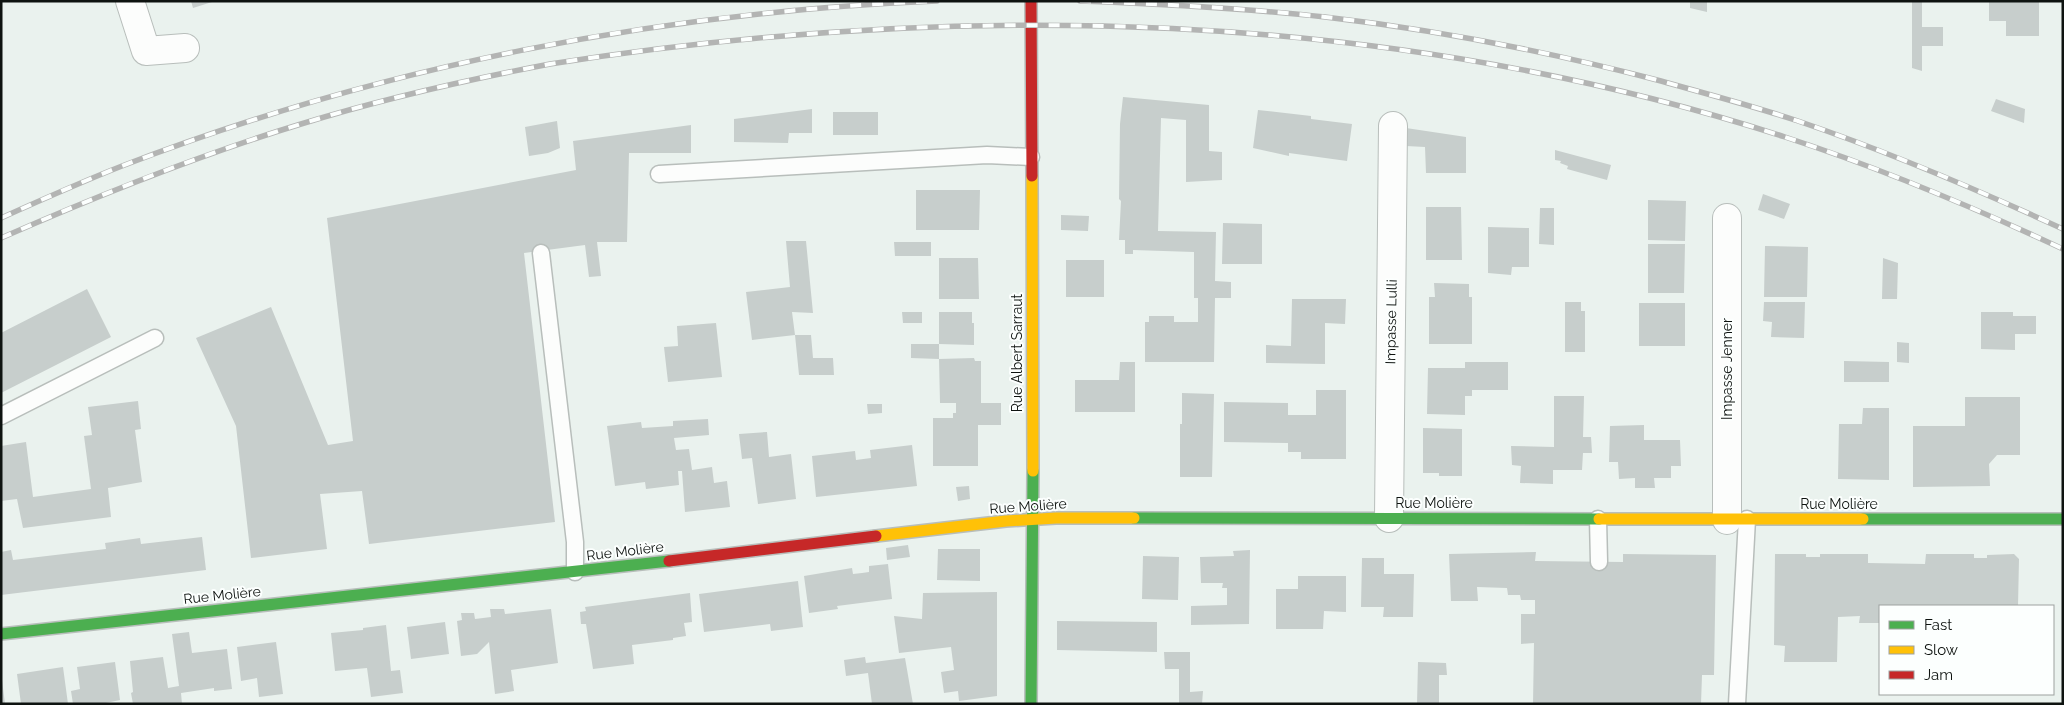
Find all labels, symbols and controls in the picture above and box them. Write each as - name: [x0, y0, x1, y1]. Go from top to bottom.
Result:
- street label: Impasse Lulli: [1382, 279, 1400, 365]
- street label: Rue Albert Sarraut: [1009, 293, 1025, 412]
- street label: Impasse Jenner: [1719, 318, 1735, 420]
- street label: Rue Molière: [989, 495, 1067, 517]
- street label: Rue Molière: [1395, 495, 1473, 511]
- street label: Rue Molière: [1800, 496, 1878, 512]
- street label: Rue Molière: [586, 538, 664, 564]
- street label: Rue Molière: [183, 583, 261, 607]
- legend: [1879, 605, 2054, 695]
- text: Fast: [1924, 616, 1952, 634]
- text: Slow: [1924, 641, 1958, 659]
- text: Jam: [1924, 666, 1953, 684]

